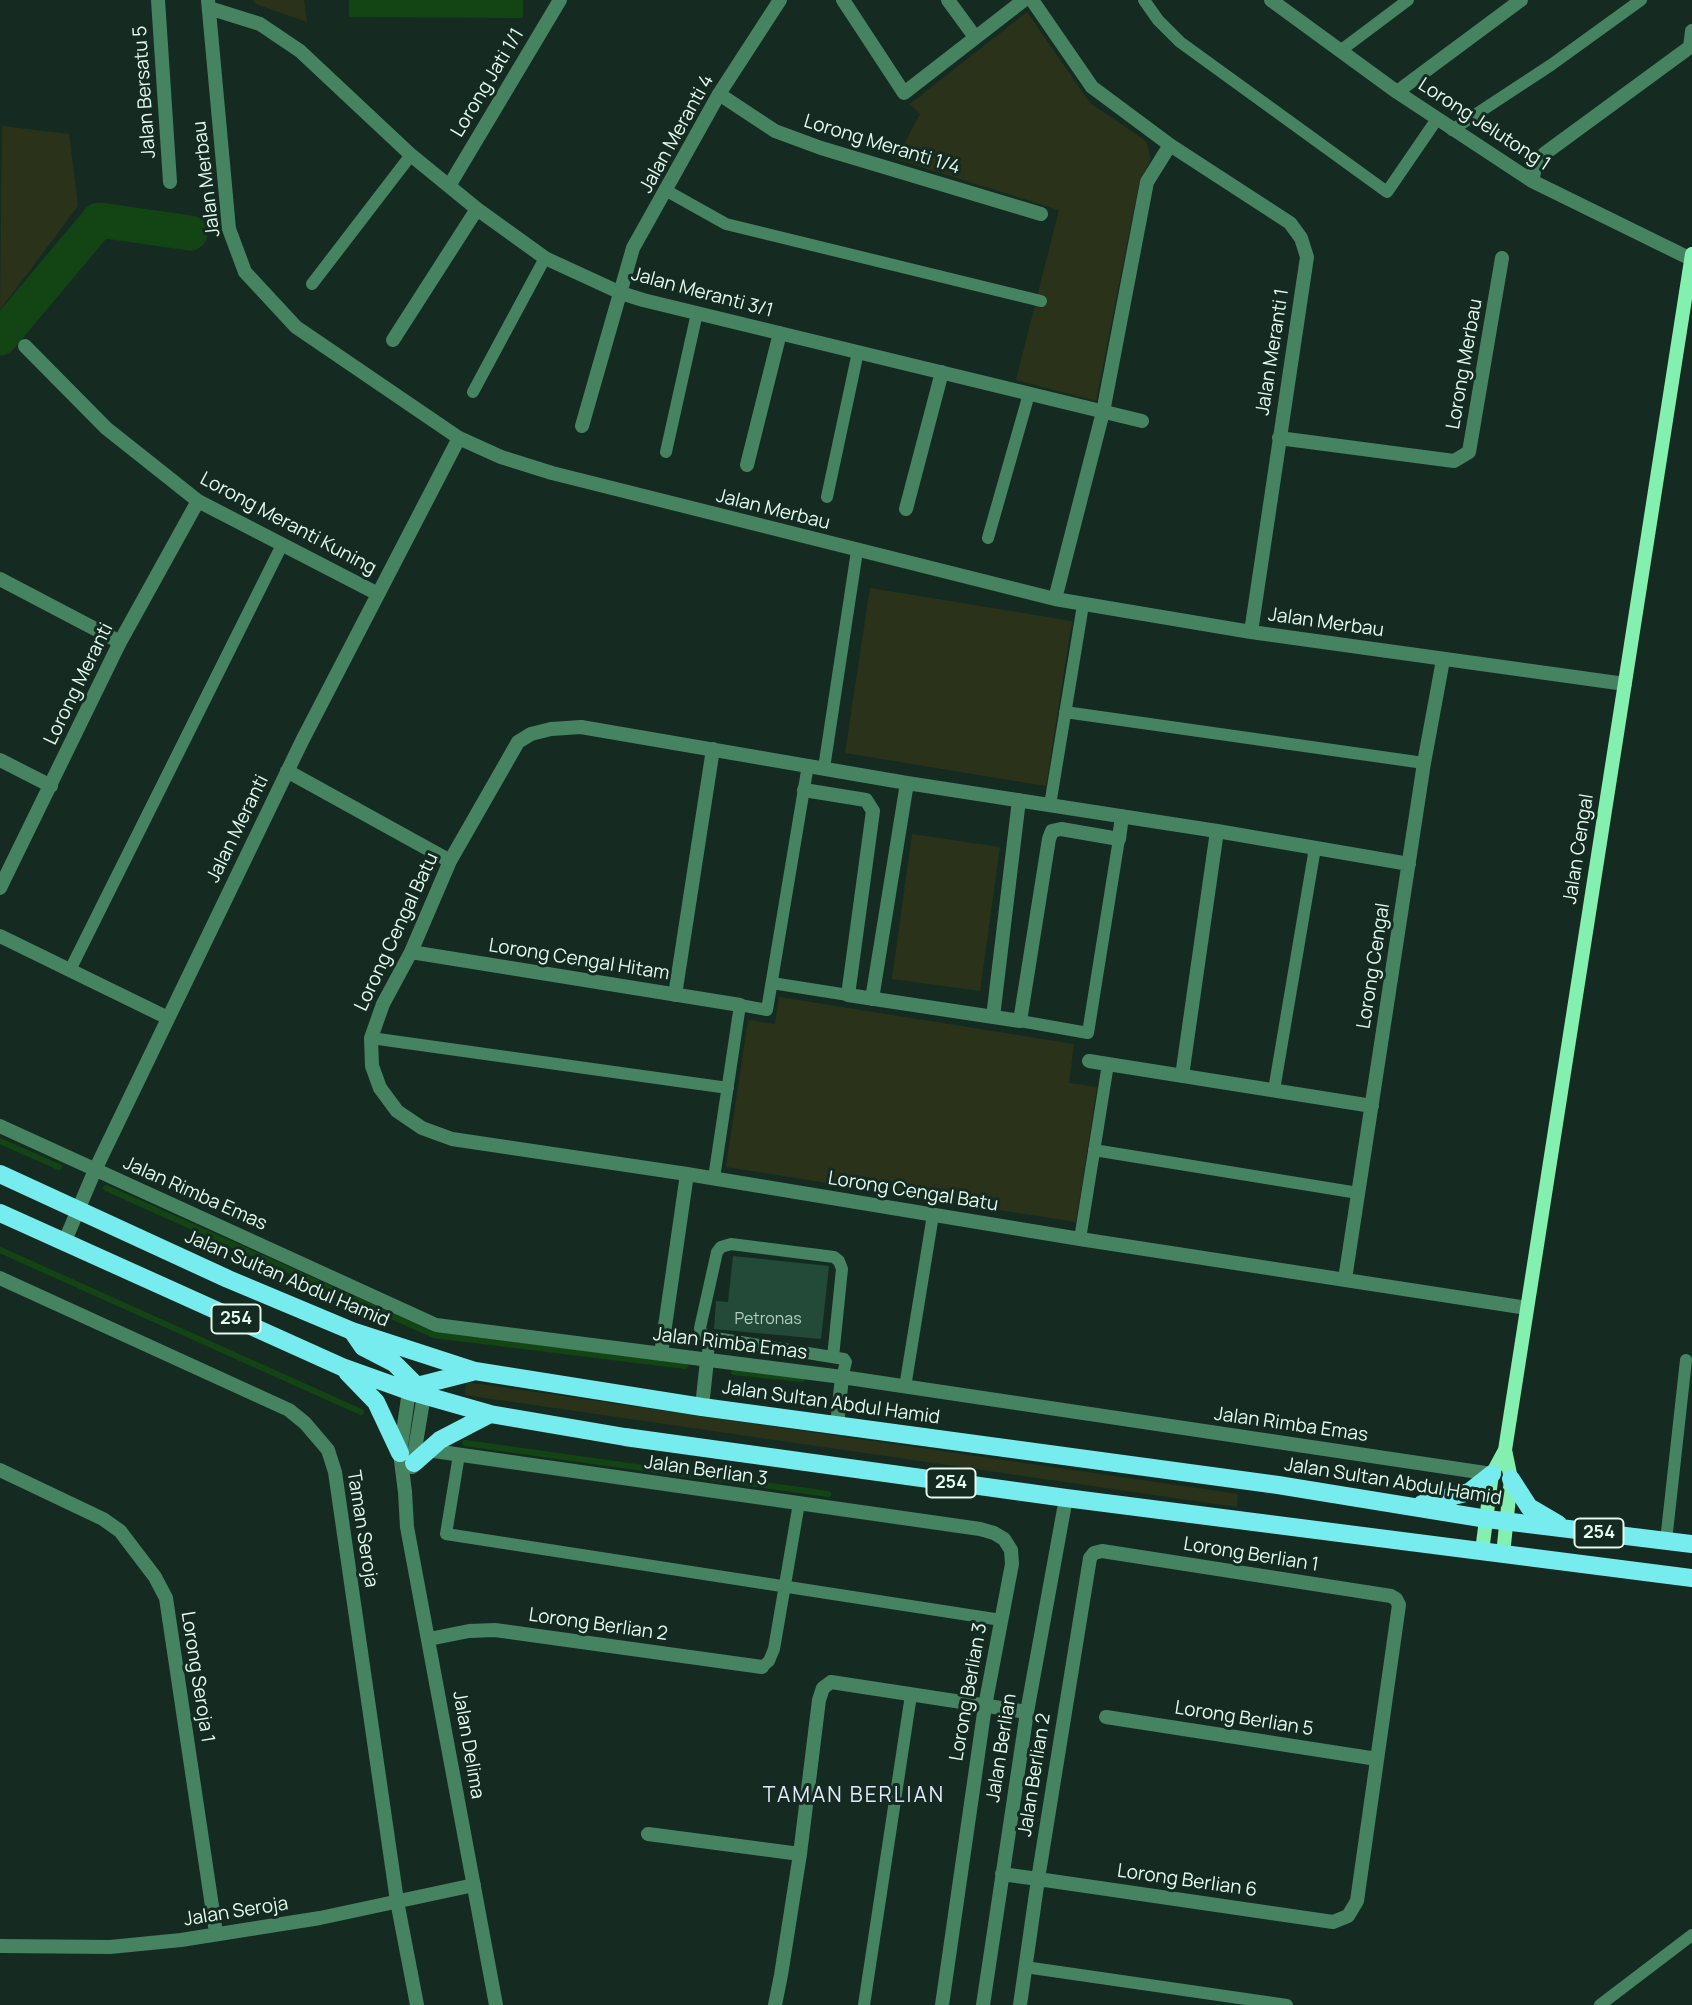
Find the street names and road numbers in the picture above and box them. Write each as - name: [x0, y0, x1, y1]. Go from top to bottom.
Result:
- street label: Jalan Bersatu 5: [129, 25, 161, 159]
- street label: Lorong Jati 1/1: [447, 25, 529, 141]
- street label: Jalan Meranti 4: [635, 71, 719, 197]
- street label: Lorong Jelutong 1: [1414, 74, 1554, 176]
- street label: Lorong Meranti 1/4: [801, 110, 963, 180]
- street label: Jalan Merbau: [189, 120, 225, 238]
- street label: Jalan Meranti 3/1: [629, 263, 775, 323]
- street label: Jalan Meranti 1: [1252, 287, 1294, 417]
- street label: Lorong Merbau: [1442, 297, 1488, 431]
- street label: Lorong Meranti Kuning: [196, 468, 380, 580]
- street label: Jalan Merbau: [714, 485, 832, 535]
- street label: Jalan Merbau: [1267, 604, 1385, 642]
- street label: Lorong Meranti: [40, 619, 118, 749]
- street label: Jalan Meranti: [202, 771, 274, 887]
- street label: Jalan Cengal: [1559, 792, 1599, 906]
- street label: Lorong Cengal Batu: [350, 849, 444, 1015]
- street label: Lorong Cengal: [1353, 901, 1395, 1031]
- street label: Lorong Cengal Hitam: [487, 934, 671, 986]
- street label: Jalan Rimba Emas: [120, 1152, 270, 1236]
- street label: Lorong Cengal Batu: [826, 1167, 1000, 1217]
- street label: Jalan Sultan Abdul Hamid: [181, 1226, 393, 1332]
- road number: 254: [212, 1304, 260, 1334]
- street label: Jalan Rimba Emas: [652, 1323, 808, 1365]
- street label: Jalan Sultan Abdul Hamid: [721, 1376, 941, 1430]
- street label: Jalan Rimba Emas: [1213, 1403, 1369, 1447]
- street label: Jalan Berlian 3: [643, 1451, 769, 1491]
- street label: Jalan Sultan Abdul Hamid: [1283, 1454, 1503, 1510]
- road number: 254: [926, 1468, 976, 1498]
- street label: Taman Seroja: [341, 1469, 383, 1589]
- road number: 254: [1574, 1518, 1624, 1548]
- street label: Lorong Berlian 1: [1182, 1533, 1320, 1577]
- street label: Lorong Berlian 2: [527, 1604, 669, 1646]
- street label: Lorong Seroja 1: [175, 1610, 219, 1744]
- street label: Lorong Berlian 3: [946, 1621, 992, 1763]
- street label: Jalan Delima: [447, 1689, 489, 1801]
- street label: Jalan Berlian: [982, 1692, 1022, 1804]
- street label: Lorong Berlian 5: [1173, 1697, 1315, 1741]
- street label: Jalan Berlian 2: [1014, 1712, 1056, 1838]
- street label: Lorong Berlian 6: [1116, 1860, 1258, 1902]
- street label: Jalan Seroja: [182, 1892, 290, 1932]

